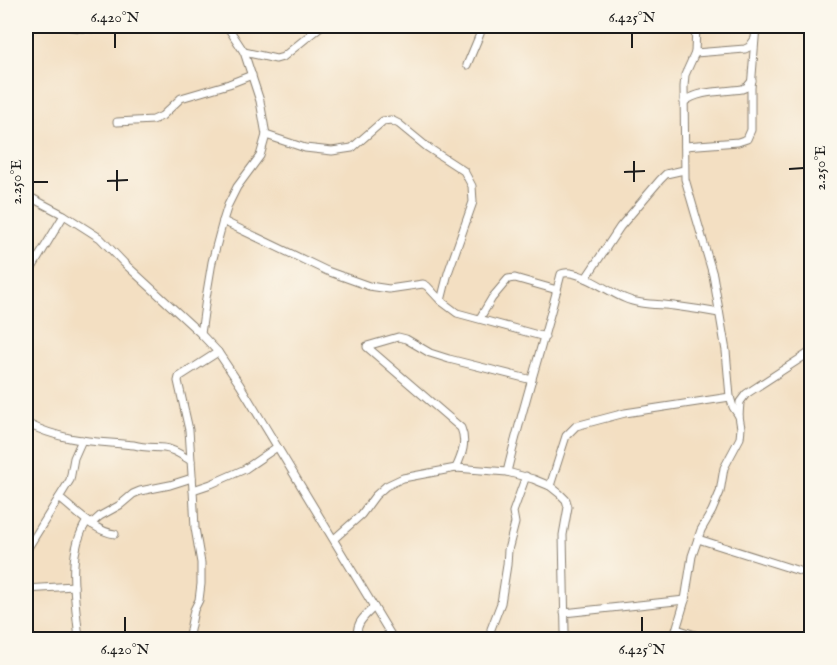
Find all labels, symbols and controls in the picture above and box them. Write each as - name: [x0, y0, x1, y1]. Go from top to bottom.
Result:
- text: 6.420°N: [90, 8, 140, 27]
- text: 6.425°N: [608, 8, 656, 27]
- text: 2.250°E: [811, 145, 830, 191]
- text: 2.250°E: [7, 159, 26, 205]
- text: 6.420°N: [100, 640, 150, 659]
- text: 6.425°N: [618, 640, 666, 659]

